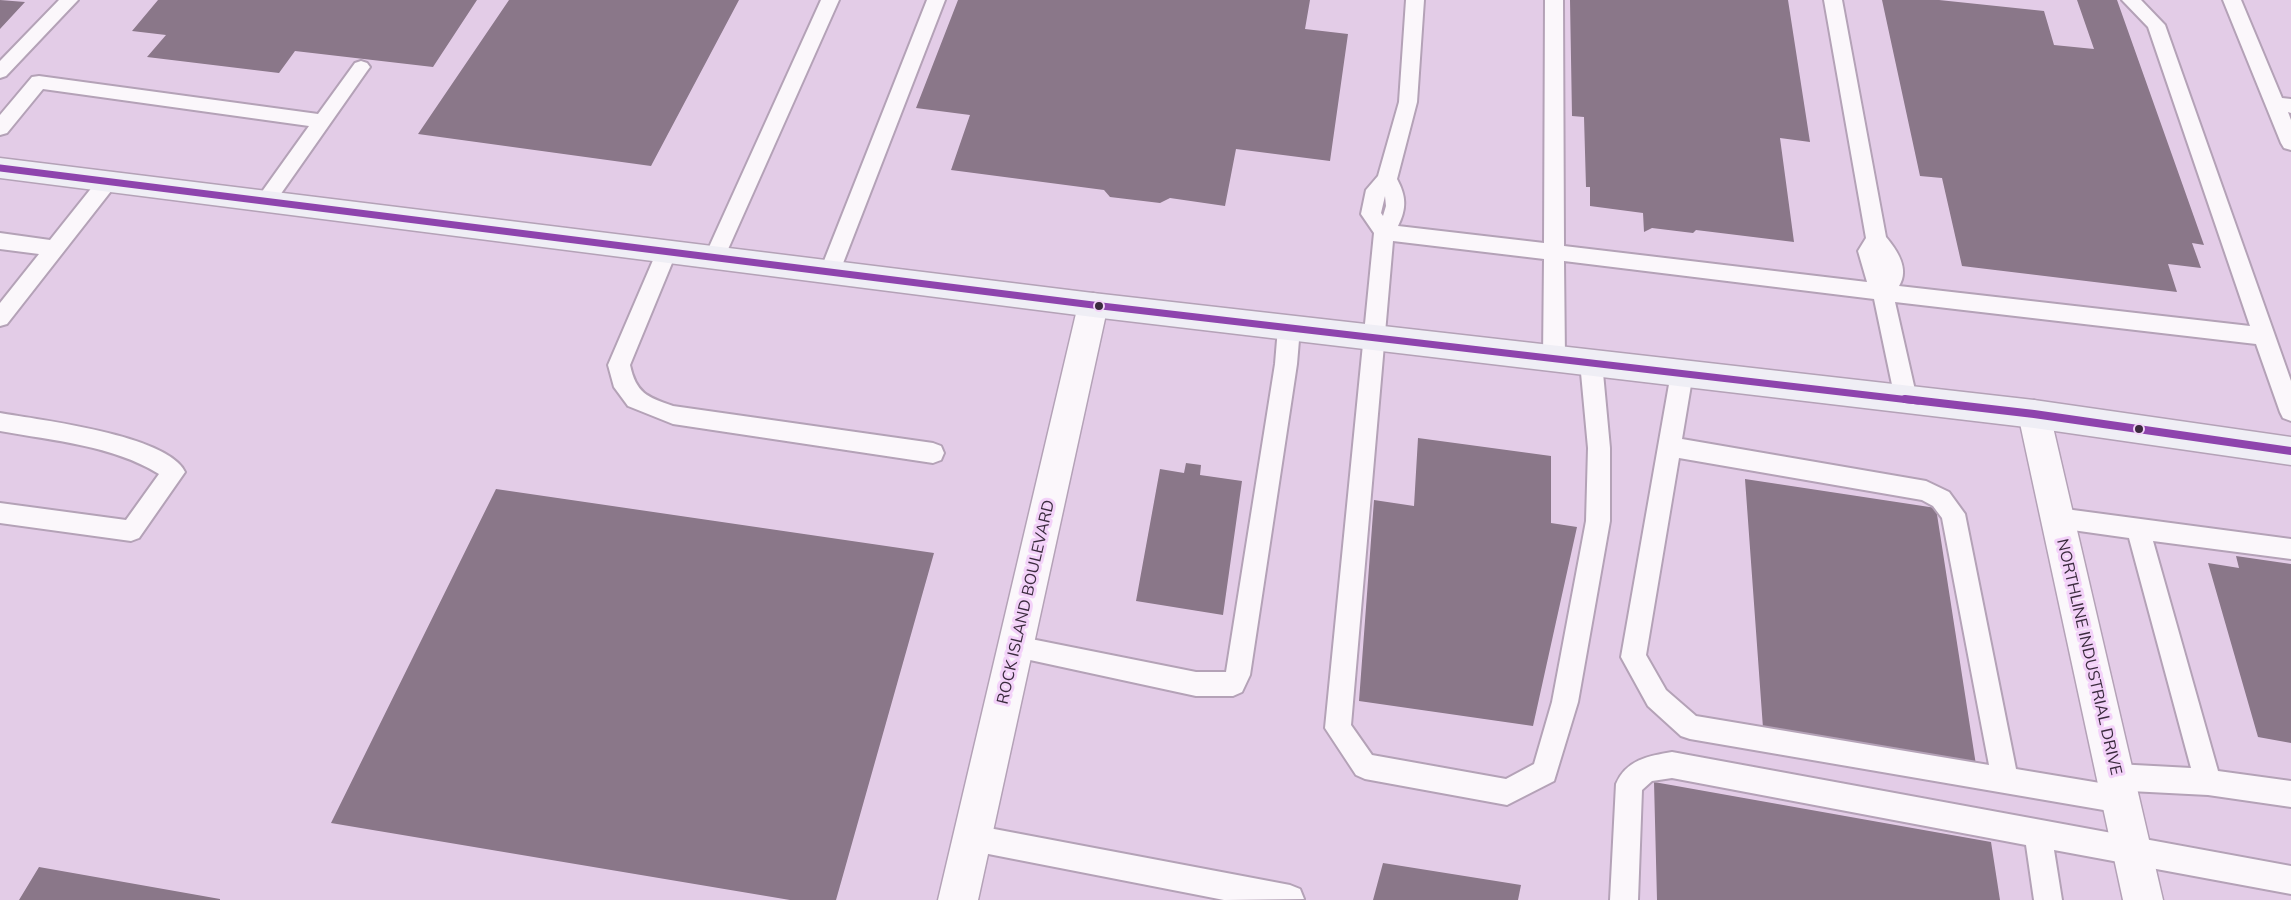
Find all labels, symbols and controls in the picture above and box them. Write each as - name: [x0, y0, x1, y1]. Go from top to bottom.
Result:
- unlabelled marker: [1093, 300, 1105, 312]
- unlabelled marker: [2133, 423, 2145, 435]
- street label: ROCK ISLAND BOULEVARD: [993, 498, 1059, 706]
- street label: NORTHLINE INDUSTRIAL DRIVE: [2052, 537, 2126, 777]

